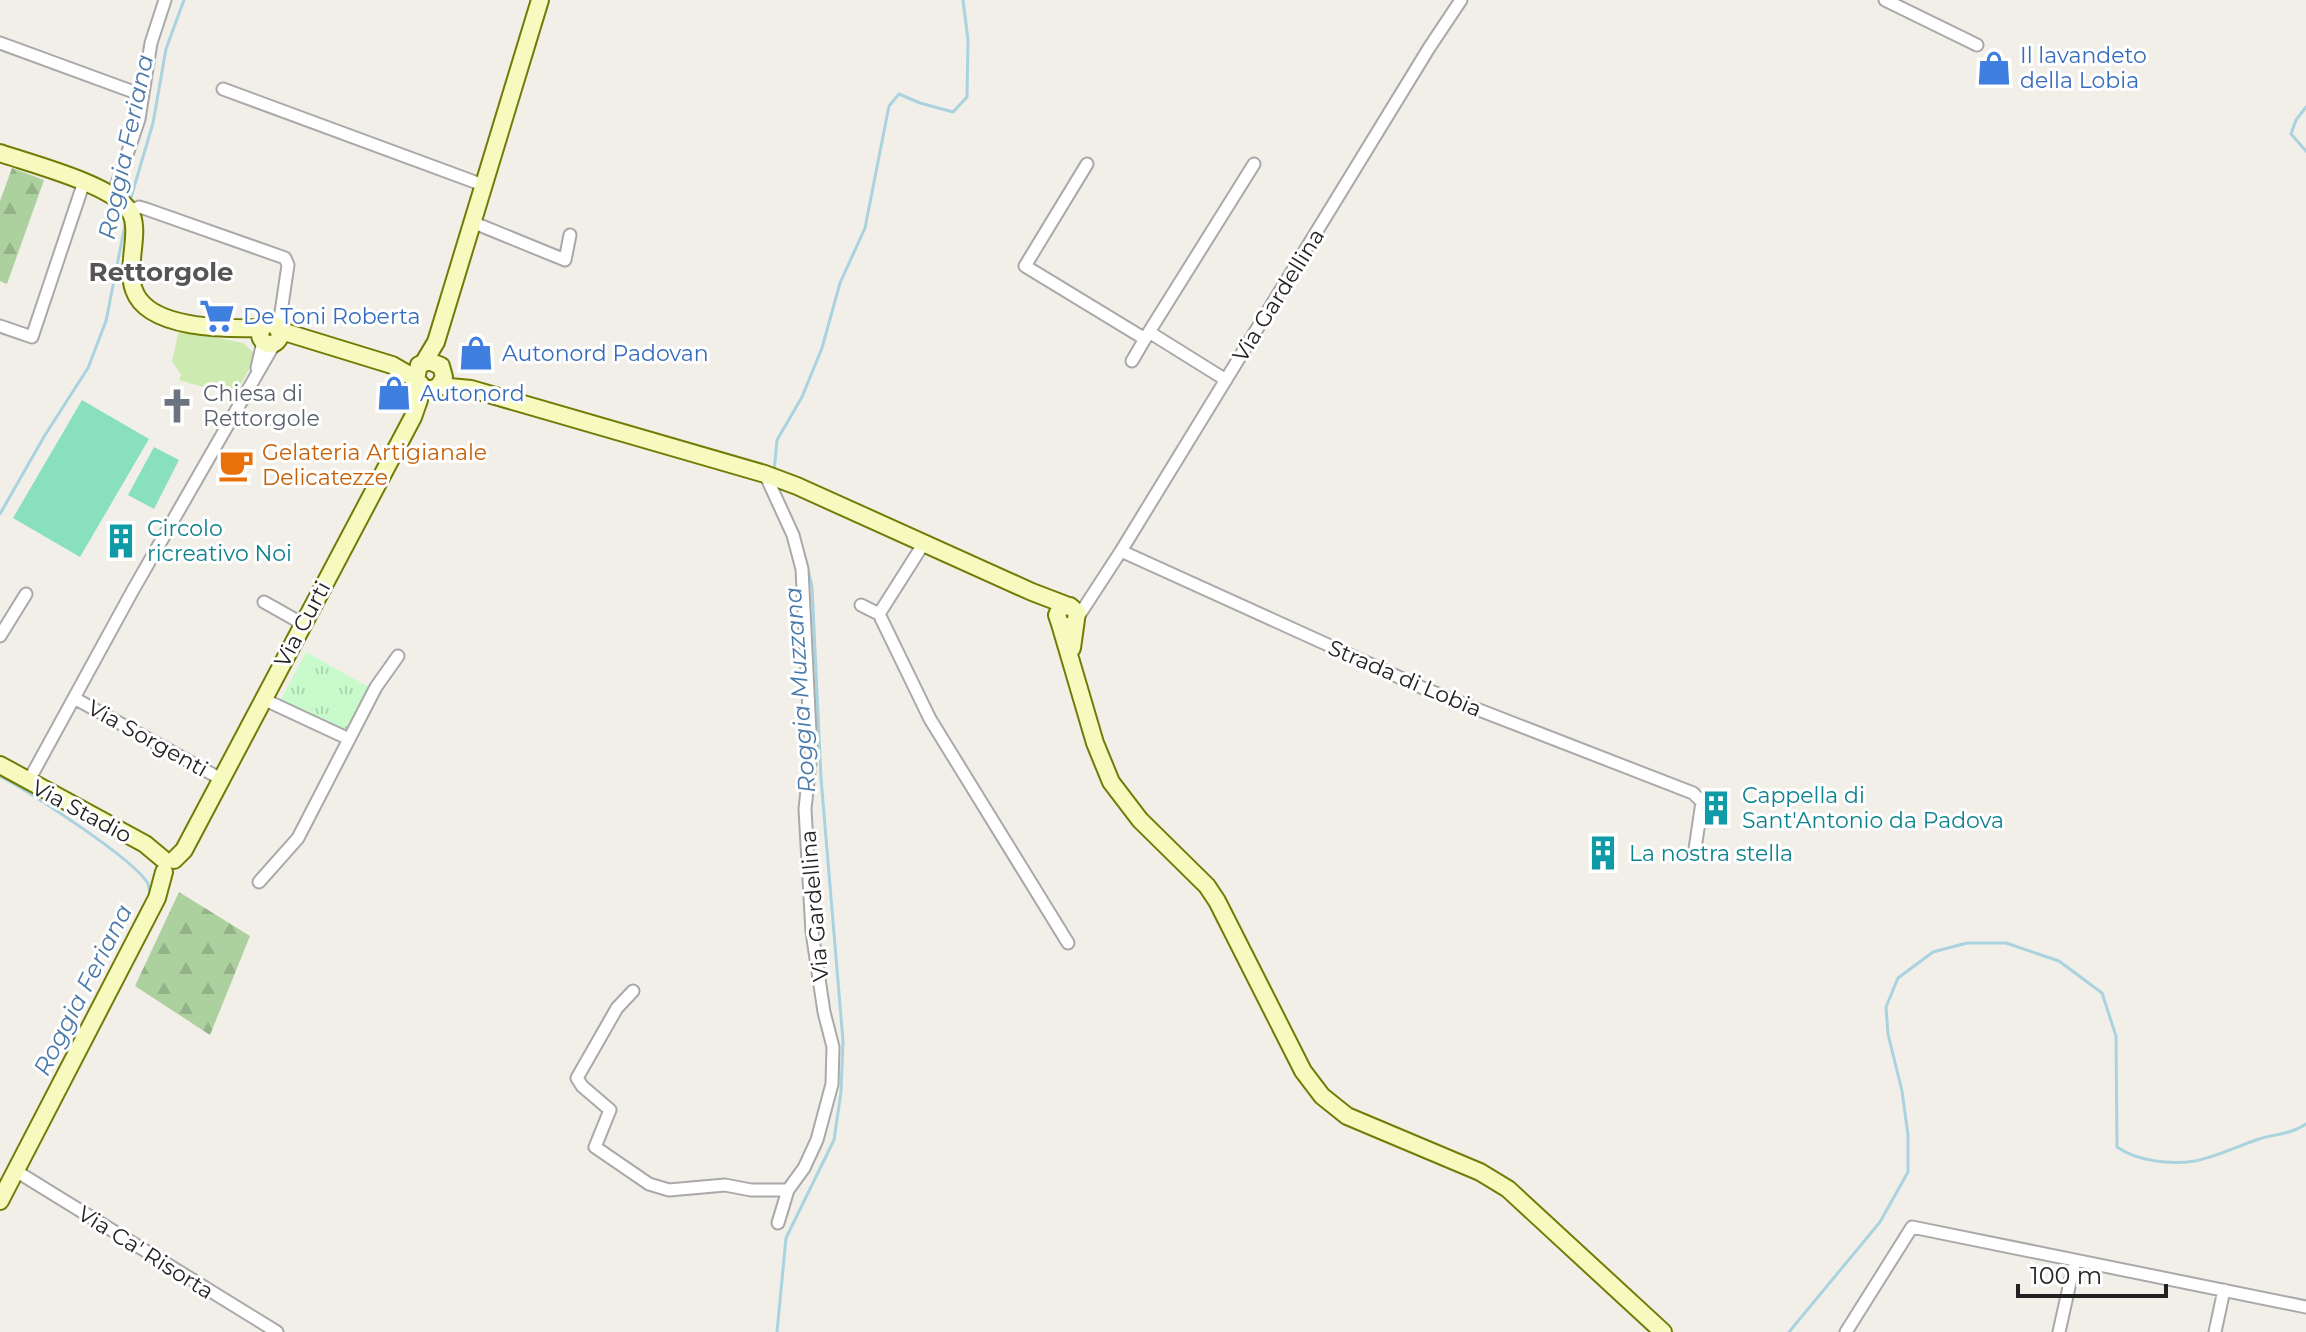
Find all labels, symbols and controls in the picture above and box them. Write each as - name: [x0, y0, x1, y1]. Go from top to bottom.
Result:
- place label: Il lavandeto della Lobia: [2020, 42, 2147, 94]
- shop icon: Il lavandeto della Lobia: [1975, 49, 2013, 87]
- water label: Roggia Feriana: [92, 52, 159, 242]
- street label: Via Gardellina: [1227, 224, 1330, 367]
- district label: Rettorgole: [89, 256, 233, 288]
- supermarket icon: De Toni Roberta: [198, 297, 236, 335]
- place label: De Toni Roberta: [243, 303, 421, 330]
- shop icon: Autonord Padovan: [457, 334, 495, 372]
- place label: Autonord Padovan: [502, 340, 709, 367]
- shop icon: Autonord: [375, 374, 413, 412]
- place label: Chiesa di Rettorgole: [203, 380, 320, 432]
- place label: Autonord: [420, 380, 525, 407]
- church icon: Chiesa di Rettorgole: [158, 387, 196, 425]
- place label: Gelateria Artigianale Delicatezze: [262, 439, 487, 491]
- cafe icon: Gelateria Artigianale Delicatezze: [217, 446, 255, 484]
- place label: Circolo ricreativo Noi: [147, 515, 292, 567]
- building icon: Circolo ricreativo Noi: [102, 522, 140, 560]
- street label: Via Curti: [269, 577, 336, 672]
- water label: Roggia Muzzana: [778, 586, 821, 794]
- street label: Strada di Lobia: [1324, 634, 1486, 723]
- street label: Via Sorgenti: [83, 694, 213, 783]
- street label: Via Stadio: [27, 774, 136, 849]
- place label: Cappella di Sant'Antonio da Padova: [1742, 782, 2004, 834]
- building icon: Cappella di Sant'Antonio da Padova: [1697, 789, 1735, 827]
- street label: Via Gardellina: [794, 829, 835, 983]
- building icon: La nostra stella: [1584, 834, 1622, 872]
- place label: La nostra stella: [1629, 840, 1793, 867]
- water label: Roggia Feriana: [27, 899, 138, 1080]
- street label: Via Ca' Risorta: [73, 1200, 219, 1305]
- scale bar: [2018, 1248, 2166, 1298]
- text: 100 m: [2030, 1261, 2102, 1290]

